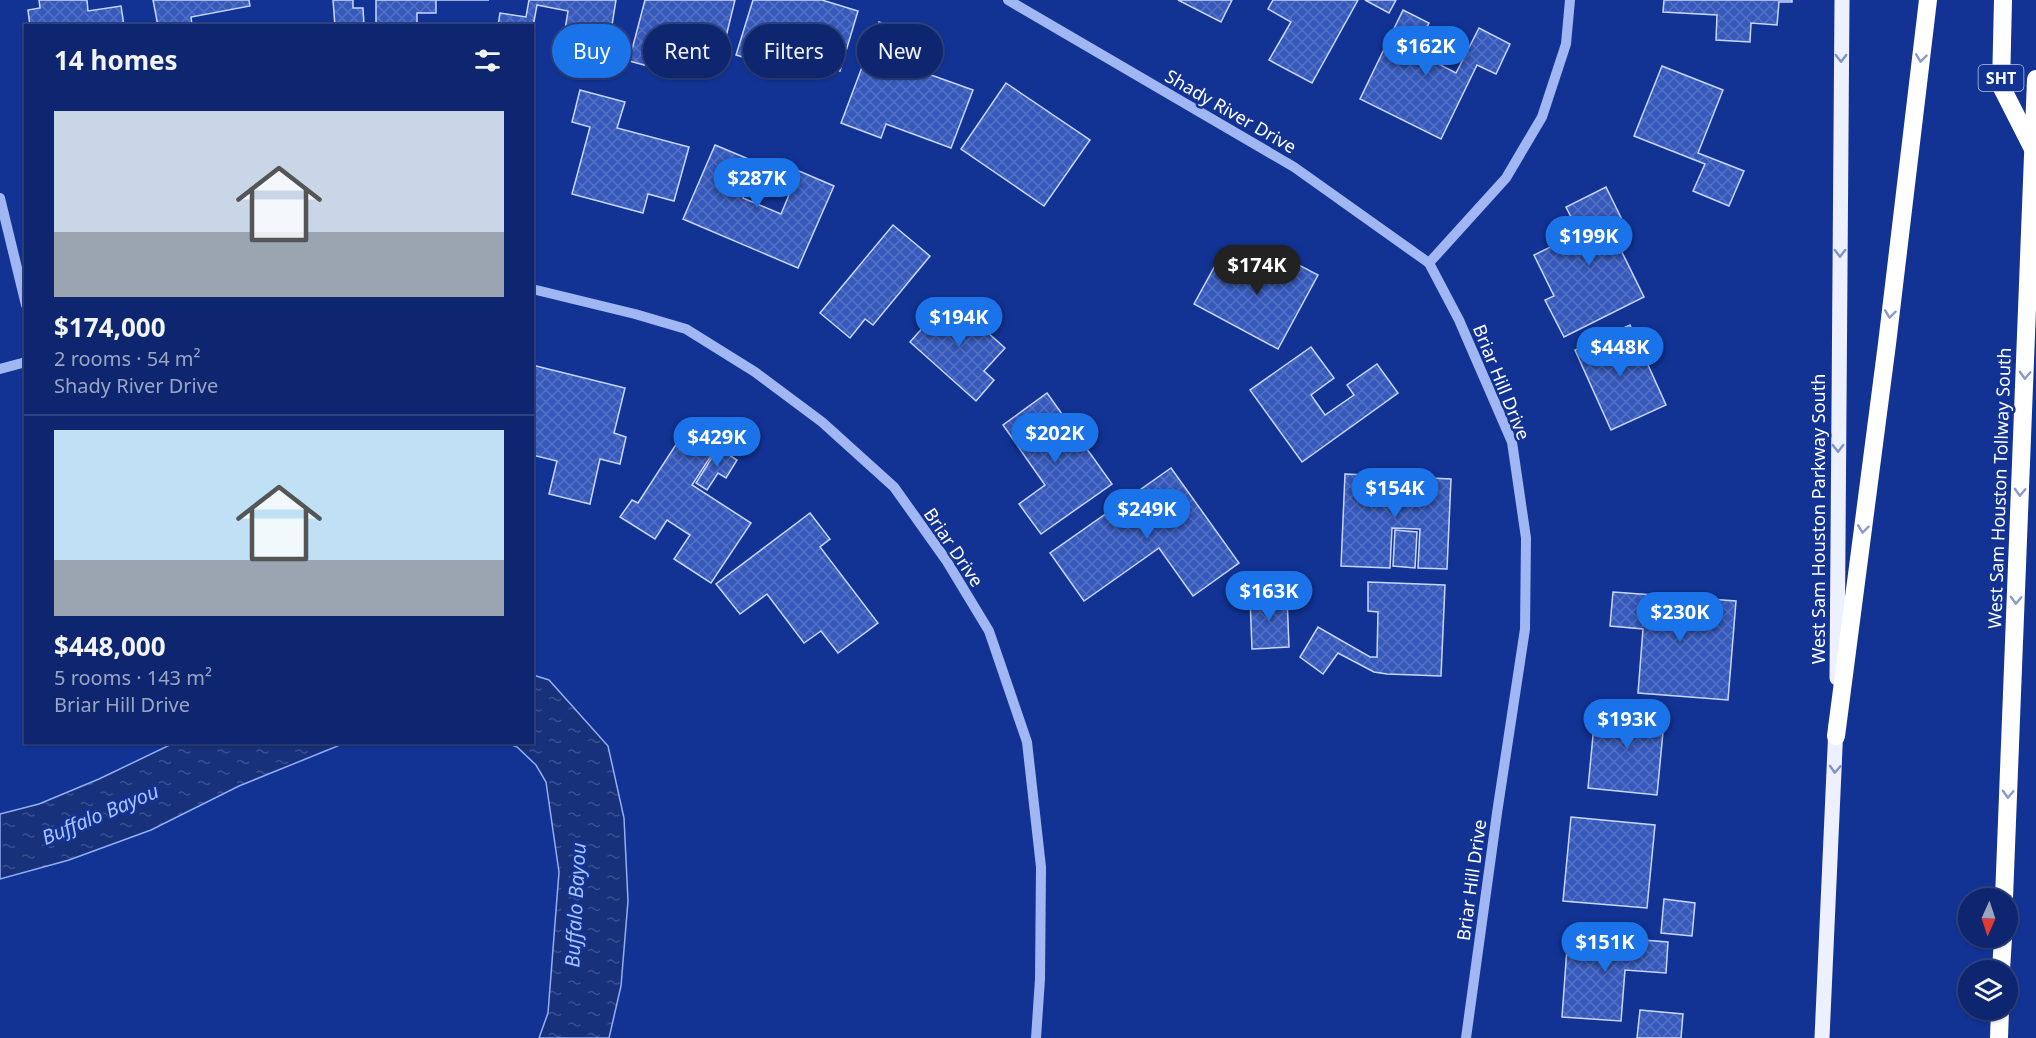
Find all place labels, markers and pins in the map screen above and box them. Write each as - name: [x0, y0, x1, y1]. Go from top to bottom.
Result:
- pin: $162K: [1384, 26, 1468, 77]
- pin: $287K: [715, 158, 799, 209]
- pin: $199K: [1547, 216, 1631, 267]
- pin: $174K: [1215, 245, 1299, 296]
- pin: $194K: [917, 297, 1001, 348]
- pin: $448K: [1578, 327, 1662, 378]
- pin: $202K: [1013, 413, 1097, 464]
- pin: $429K: [675, 417, 759, 468]
- pin: $154K: [1353, 468, 1437, 519]
- pin: $249K: [1105, 489, 1189, 540]
- pin: $163K: [1227, 571, 1311, 622]
- pin: $230K: [1638, 592, 1722, 643]
- pin: $193K: [1585, 699, 1669, 750]
- pin: $151K: [1563, 922, 1647, 973]

